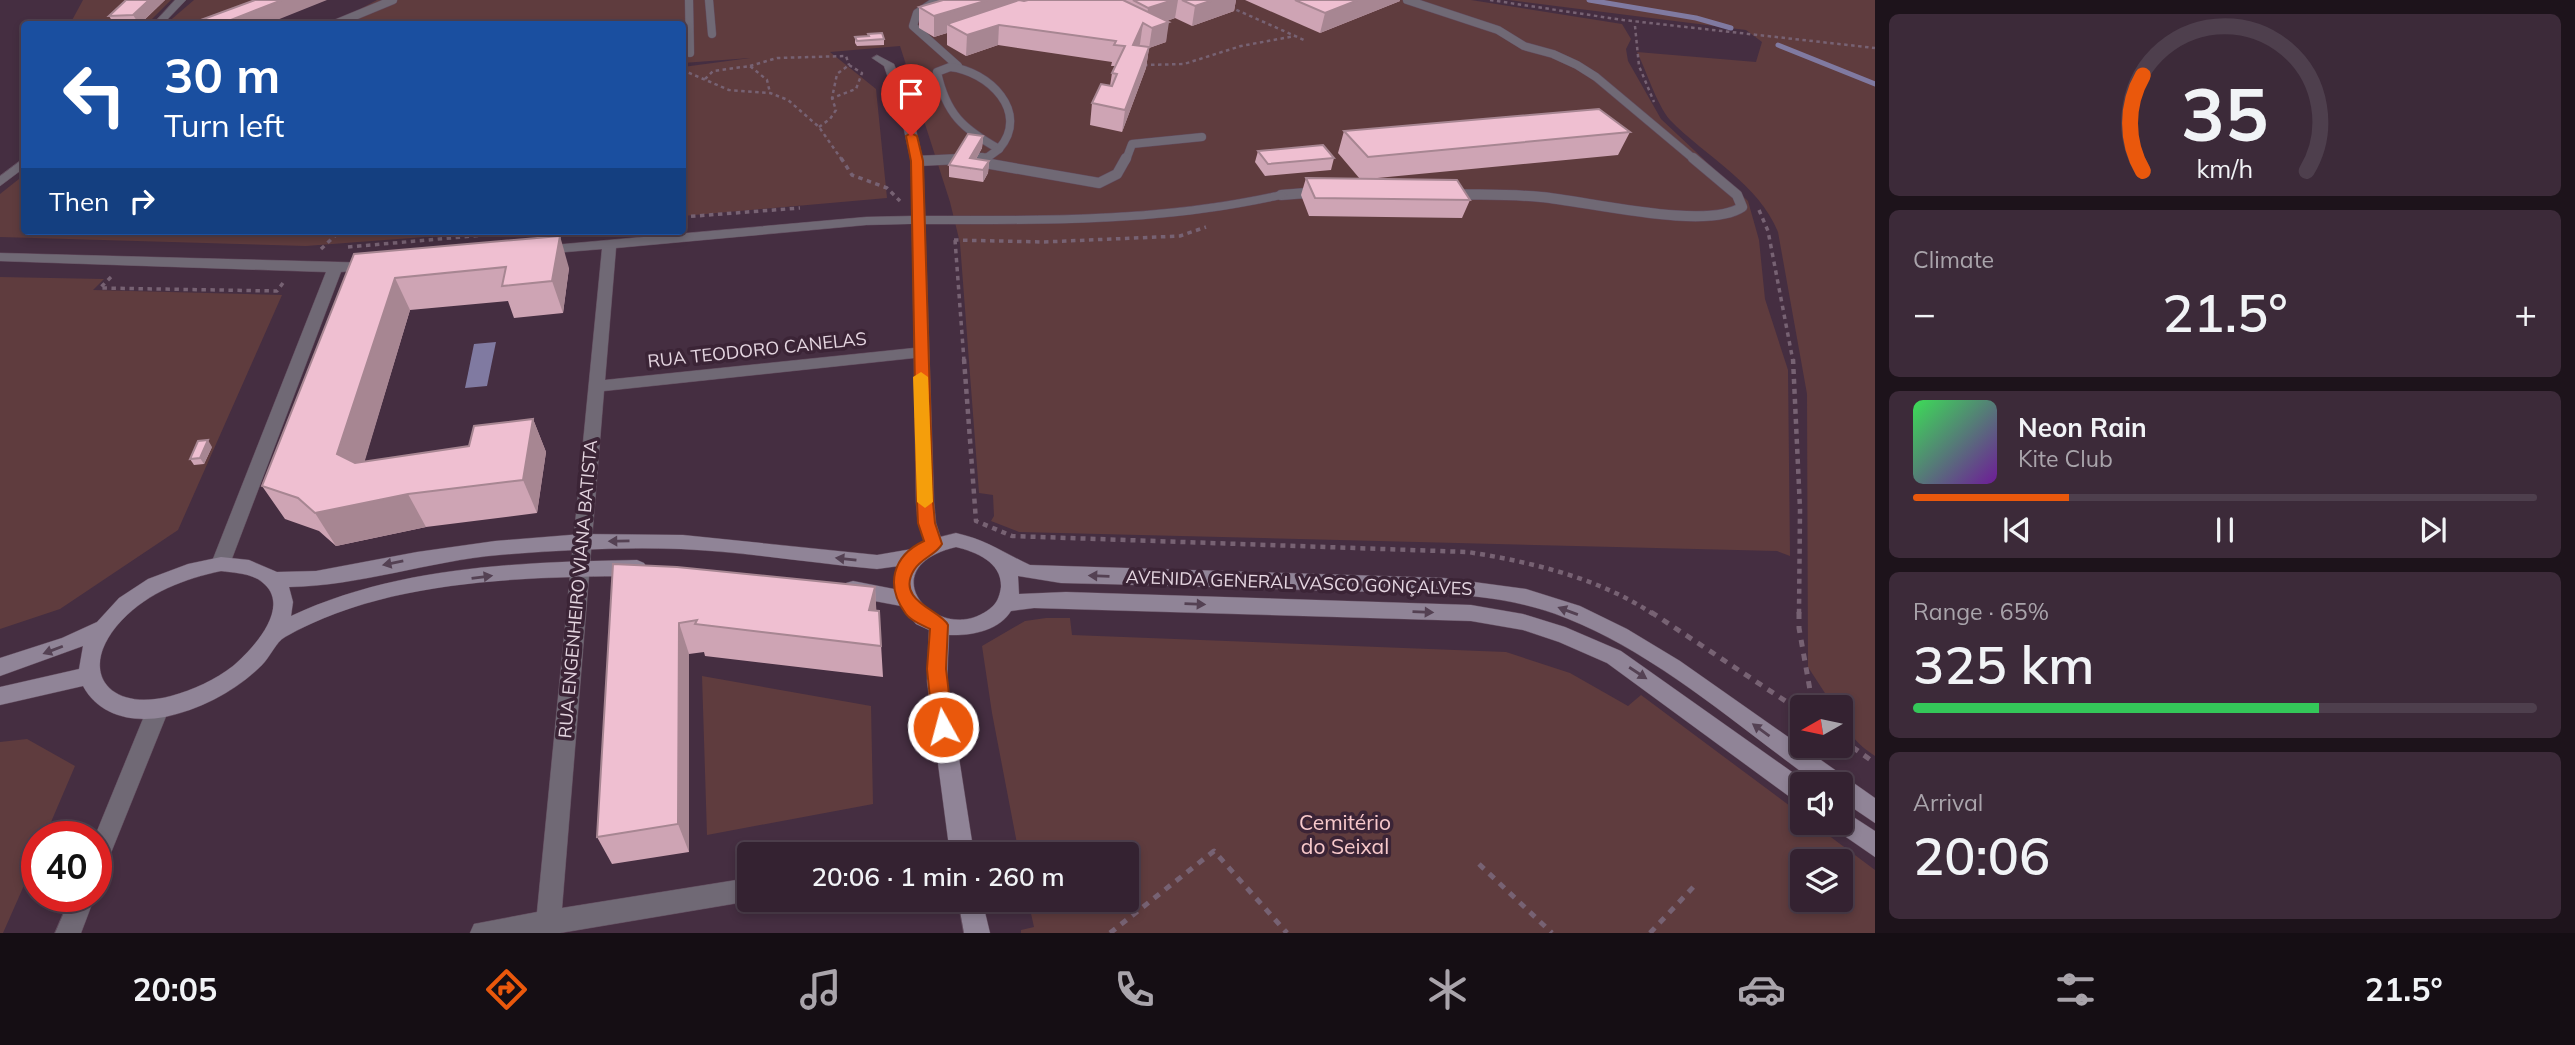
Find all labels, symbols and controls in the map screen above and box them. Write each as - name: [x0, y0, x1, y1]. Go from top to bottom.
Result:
- text: 30 m: [164, 44, 280, 105]
- icon: left: [49, 49, 140, 140]
- pin: [881, 64, 941, 136]
- text: 35: [2181, 68, 2269, 159]
- icon: arrive: [892, 75, 930, 113]
- text: Turn left: [164, 105, 284, 145]
- text: km/h: [2197, 153, 2253, 184]
- icon: right: [123, 182, 161, 220]
- text: Then: [49, 185, 109, 218]
- text: Climate: [1913, 245, 1994, 274]
- text: 21.5°: [2162, 280, 2288, 345]
- text: −: [1913, 289, 1936, 337]
- text: +: [2514, 289, 2537, 337]
- street label: RUA TEODORO CANELAS: [646, 327, 868, 372]
- text: Neon Rain: [2018, 411, 2147, 444]
- street label: RUA ENGENHEIRO VIANA BATISTA: [553, 439, 602, 739]
- text: Kite Club: [2018, 444, 2113, 473]
- icon: previous: [1998, 511, 2036, 549]
- icon: pause: [2206, 511, 2244, 549]
- icon: next: [2414, 511, 2452, 549]
- one-way arrow: [608, 535, 630, 547]
- one-way arrow: [835, 553, 857, 564]
- one-way arrow: [382, 558, 404, 569]
- street label: AVENIDA GENERAL VASCO GONÇALVES: [1125, 565, 1473, 600]
- one-way arrow: [1087, 570, 1109, 582]
- one-way arrow: [471, 571, 493, 582]
- text: Range · 65%: [1913, 597, 2049, 626]
- one-way arrow: [1185, 599, 1207, 610]
- one-way arrow: [1557, 605, 1578, 616]
- one-way arrow: [1412, 606, 1434, 617]
- text: 325 km: [1913, 632, 2094, 697]
- one-way arrow: [42, 645, 63, 656]
- one-way arrow: [1629, 666, 1647, 680]
- position arrow: [906, 690, 980, 764]
- north arrow: [1790, 695, 1853, 758]
- map controls: [1790, 695, 1853, 912]
- one-way arrow: [1752, 723, 1770, 737]
- button: sound: [1790, 772, 1853, 835]
- text: Arrival: [1913, 788, 1983, 817]
- park label: Cemitério do Seixal: [1299, 809, 1391, 859]
- speed limit sign: 40: [21, 821, 112, 912]
- text: 20:06: [1913, 823, 2050, 888]
- button: layers: [1790, 849, 1853, 912]
- text: 20:06 · 1 min · 260 m: [811, 860, 1065, 893]
- icon: directions: [482, 965, 531, 1014]
- icon: music: [796, 965, 845, 1014]
- icon: phone: [1110, 965, 1159, 1014]
- icon: climate: [1423, 965, 1472, 1014]
- icon: car: [1737, 965, 1786, 1014]
- icon: filters: [2051, 965, 2100, 1014]
- text: 20:05: [132, 969, 217, 1009]
- text: 21.5°: [2365, 969, 2443, 1009]

